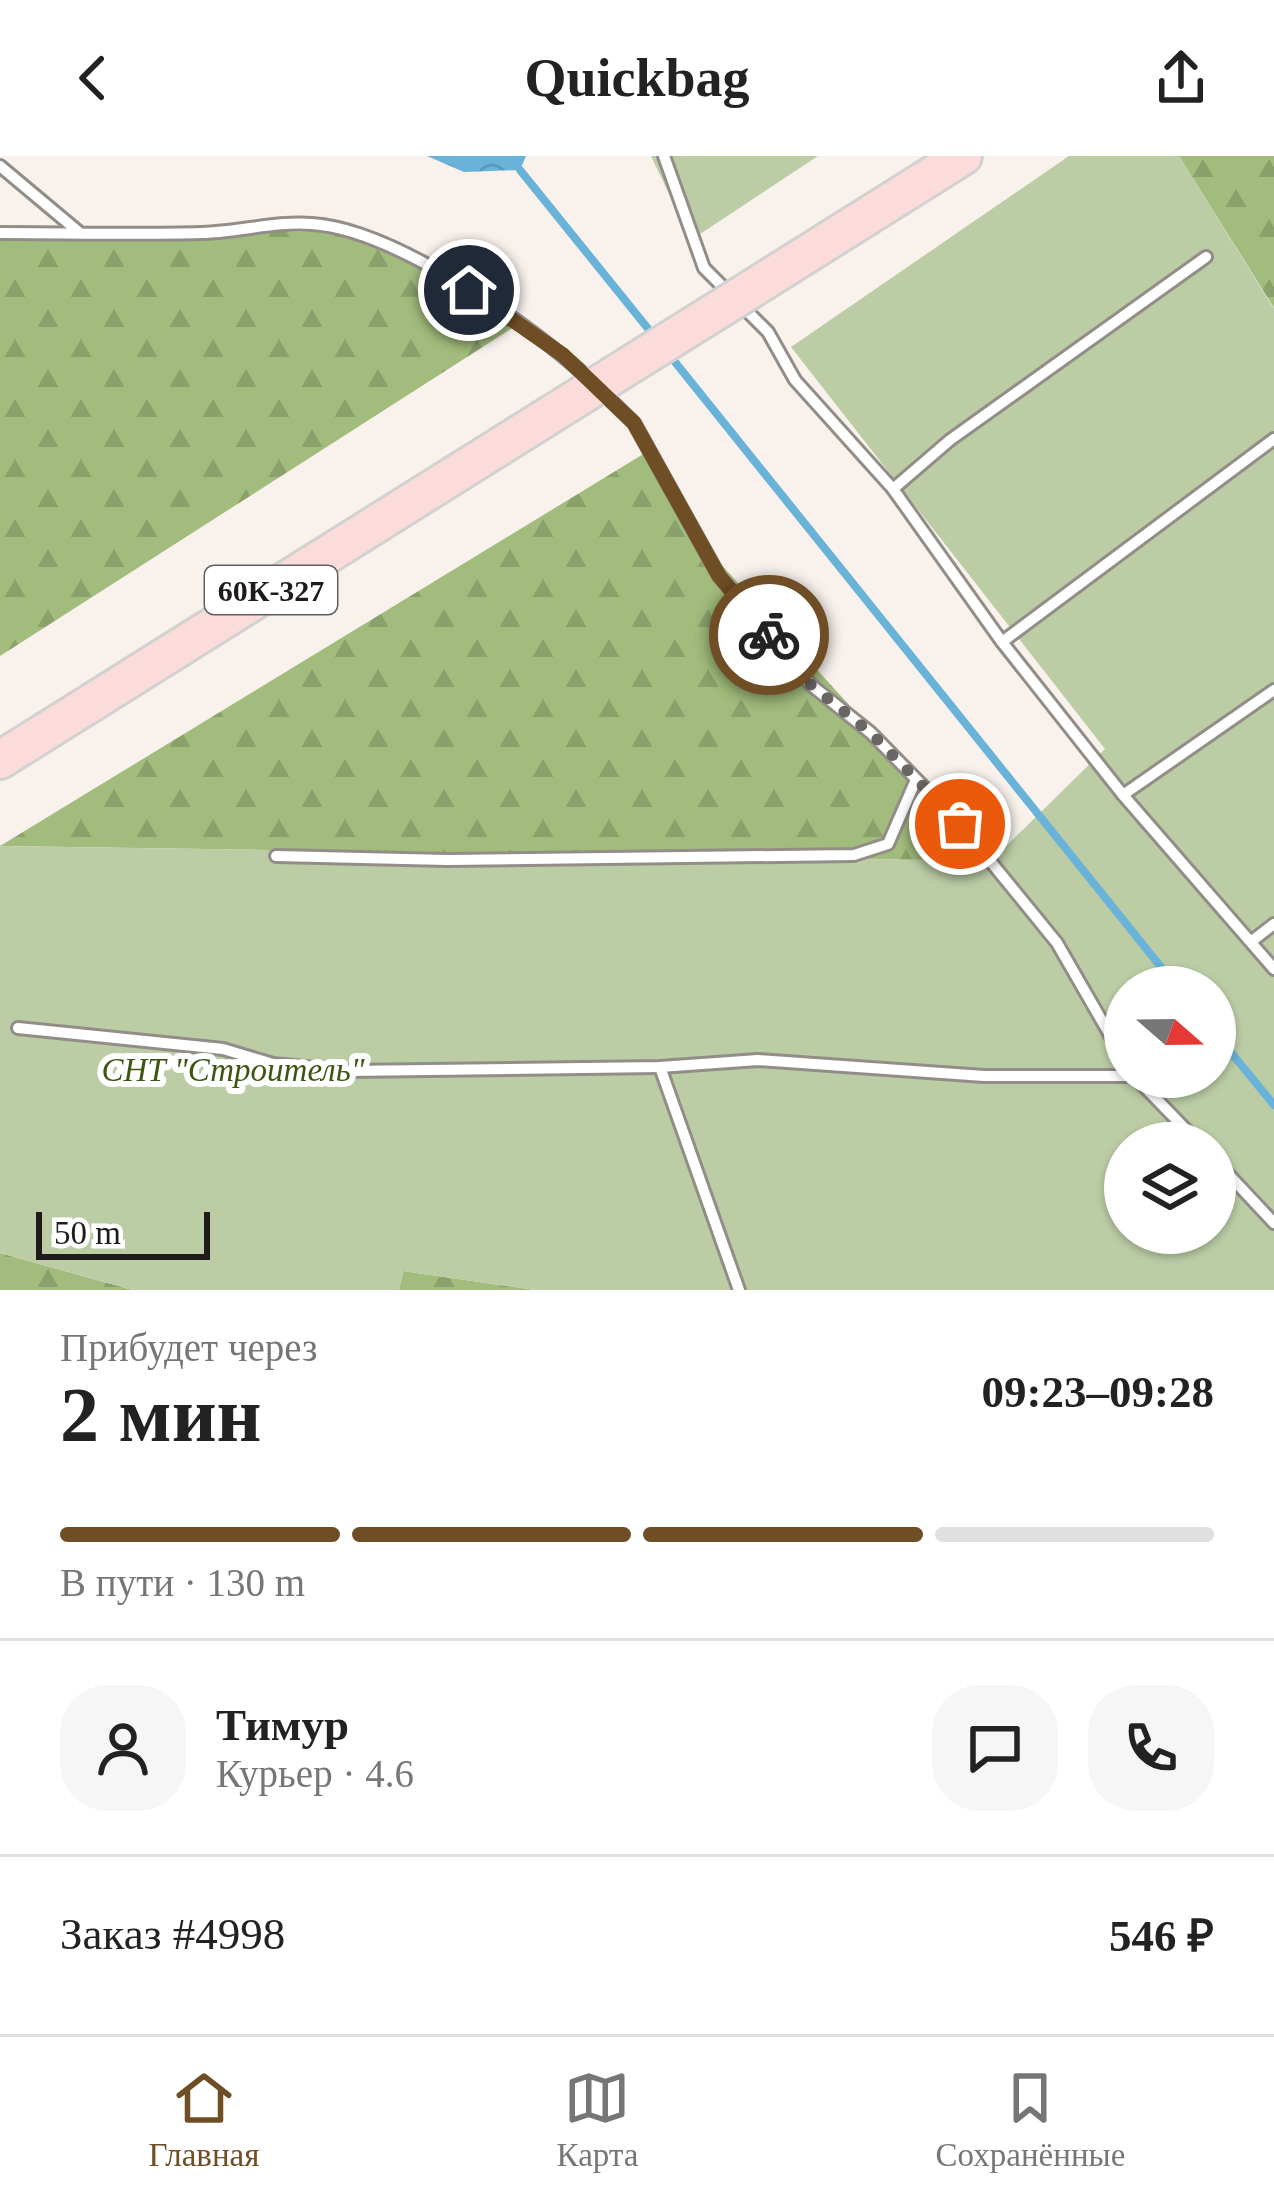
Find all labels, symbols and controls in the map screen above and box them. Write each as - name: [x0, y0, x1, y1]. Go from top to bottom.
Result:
- icon: back: [60, 45, 126, 111]
- icon: share: [1148, 45, 1214, 111]
- text: Quickbag: [524, 48, 750, 108]
- pin: [418, 239, 520, 341]
- icon: home: [436, 257, 502, 323]
- road number: 60К-327: [205, 566, 337, 614]
- courier: [709, 575, 829, 695]
- icon: bike: [736, 602, 802, 668]
- pin: [909, 773, 1011, 875]
- icon: bag: [927, 791, 993, 857]
- north arrow: [1104, 966, 1236, 1098]
- map controls: [1104, 966, 1236, 1254]
- park label: СНТ "Строитель": [101, 1052, 365, 1088]
- button: layers: [1104, 1122, 1236, 1254]
- scale bar: [36, 1206, 210, 1259]
- text: 50 m: [54, 1215, 121, 1251]
- text: Прибудет через: [60, 1326, 318, 1369]
- text: 09:23–09:28: [982, 1367, 1214, 1417]
- text: 2 мин: [60, 1371, 262, 1458]
- text: В пути · 130 m: [60, 1561, 305, 1604]
- button: person: [60, 1685, 186, 1811]
- button: chat: [932, 1685, 1058, 1811]
- button: phone: [1088, 1685, 1214, 1811]
- text: Тимур: [216, 1700, 349, 1750]
- text: Курьер · 4.6: [216, 1752, 414, 1795]
- text: Заказ #4998: [60, 1909, 285, 1959]
- text: 546 ₽: [1109, 1911, 1214, 1961]
- tab: Главная: [149, 2065, 259, 2174]
- tab: Карта: [557, 2065, 638, 2174]
- tab: Сохранённые: [936, 2065, 1125, 2174]

